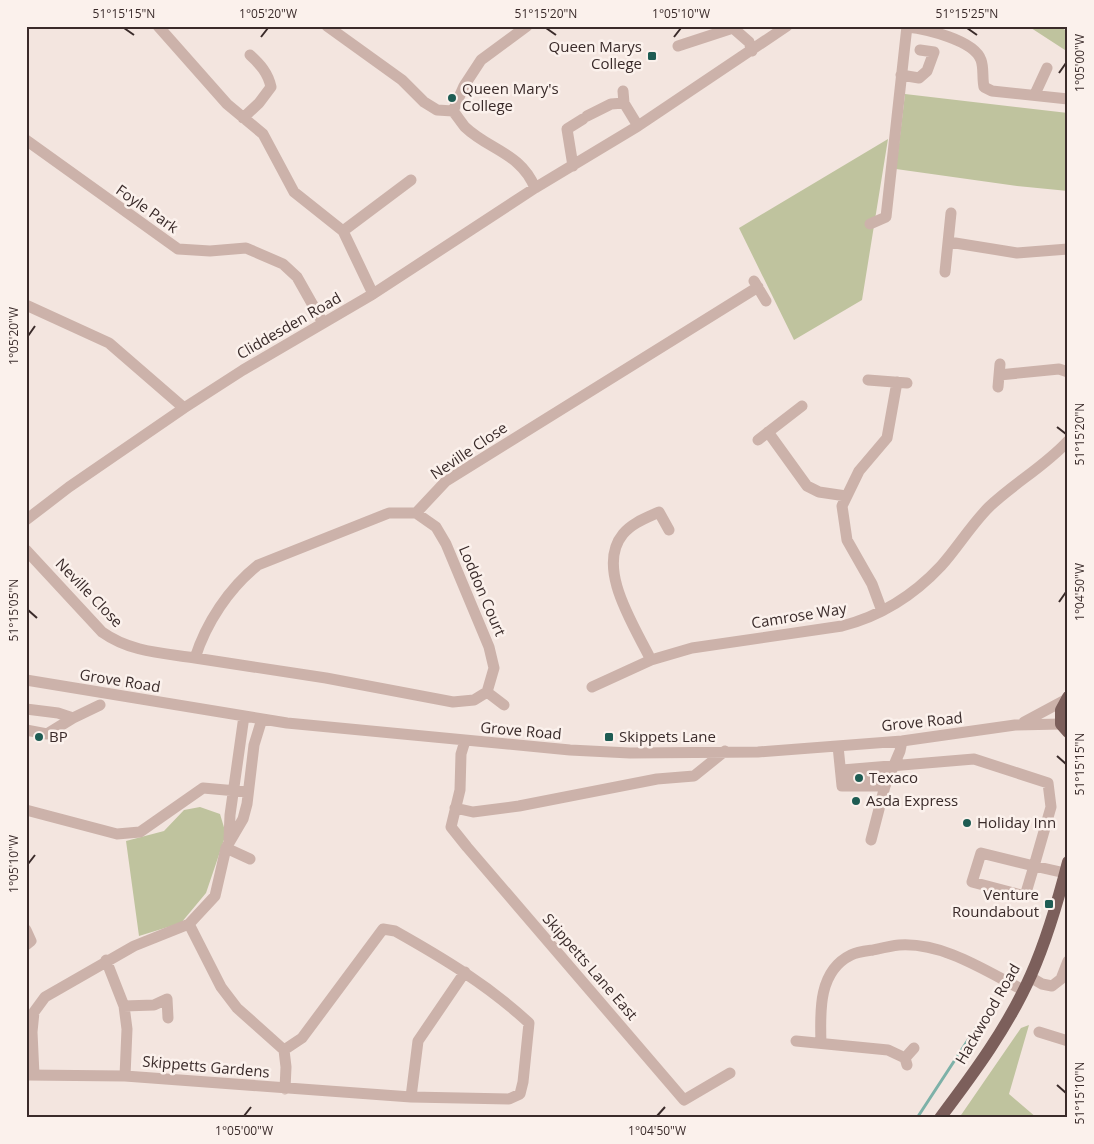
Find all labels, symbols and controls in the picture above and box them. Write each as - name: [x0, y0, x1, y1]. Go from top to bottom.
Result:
- text: 51°15'15"N: [93, 5, 155, 22]
- text: 1°05'20"W: [239, 5, 297, 22]
- text: 51°15'20"N: [515, 5, 577, 22]
- text: 1°05'10"W: [652, 5, 710, 22]
- text: 51°15'25"N: [936, 5, 998, 22]
- text: 1°05'00"W: [1071, 34, 1088, 92]
- place label: Queen Marys College: [549, 36, 642, 73]
- marker: Queen Marys College: [646, 50, 658, 62]
- place label: Queen Mary's College: [462, 78, 559, 115]
- marker: Queen Mary's College: [446, 92, 458, 104]
- street label: Foyle Park: [112, 179, 183, 237]
- street label: Cliddesden Road: [233, 287, 344, 363]
- text: 1°05'20"W: [5, 307, 22, 365]
- text: 51°15'20"N: [1071, 403, 1088, 465]
- street label: Neville Close: [426, 417, 511, 483]
- street label: Loddon Court: [455, 542, 511, 639]
- street label: Neville Close: [52, 553, 128, 631]
- text: 1°04'50"W: [1071, 563, 1088, 621]
- text: 51°15'05"N: [5, 579, 22, 641]
- street label: Camrose Way: [750, 598, 848, 632]
- street label: Grove Road: [78, 664, 162, 696]
- street label: Grove Road: [880, 707, 964, 735]
- street label: Grove Road: [480, 716, 563, 744]
- place label: BP: [49, 726, 68, 746]
- place label: Skippets Lane: [619, 726, 716, 746]
- marker: BP: [33, 731, 45, 743]
- marker: Skippets Lane: [603, 731, 615, 743]
- text: 51°15'15"N: [1071, 733, 1088, 795]
- place label: Texaco: [869, 767, 918, 787]
- marker: Texaco: [853, 772, 865, 784]
- place label: Asda Express: [866, 790, 958, 810]
- marker: Asda Express: [850, 795, 862, 807]
- place label: Holiday Inn: [977, 812, 1056, 832]
- marker: Holiday Inn: [961, 817, 973, 829]
- text: 1°05'10"W: [5, 835, 22, 893]
- place label: Venture Roundabout: [952, 884, 1039, 921]
- marker: Venture Roundabout: [1043, 898, 1055, 910]
- street label: Skippetts Lane East: [539, 909, 643, 1024]
- street label: Hackwood Road: [950, 960, 1024, 1067]
- street label: Skippetts Gardens: [142, 1050, 271, 1082]
- text: 51°15'10"N: [1071, 1062, 1088, 1124]
- text: 1°05'00"W: [215, 1122, 273, 1139]
- text: 1°04'50"W: [628, 1122, 686, 1139]

